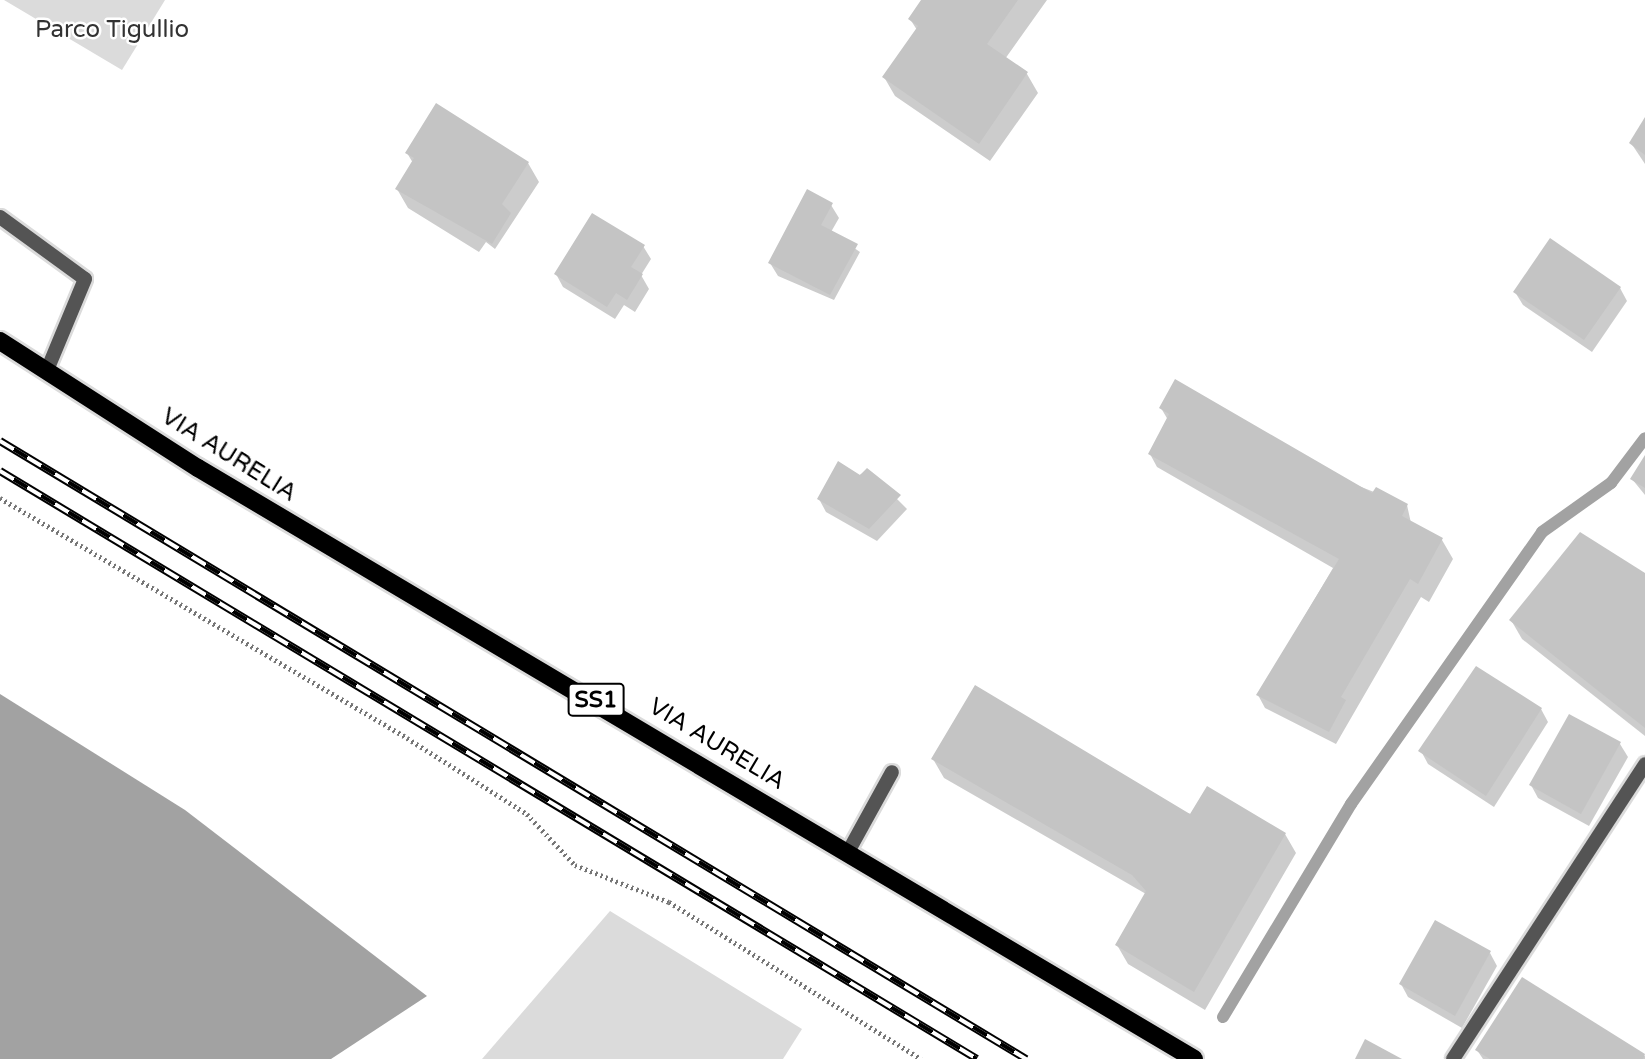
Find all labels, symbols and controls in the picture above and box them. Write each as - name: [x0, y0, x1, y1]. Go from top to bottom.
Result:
- park label: Parco Tigullio: [35, 16, 189, 44]
- street label: VIA AURELIA: [156, 402, 302, 508]
- road number: SS1: [566, 680, 626, 720]
- street label: VIA AURELIA: [643, 692, 791, 796]

